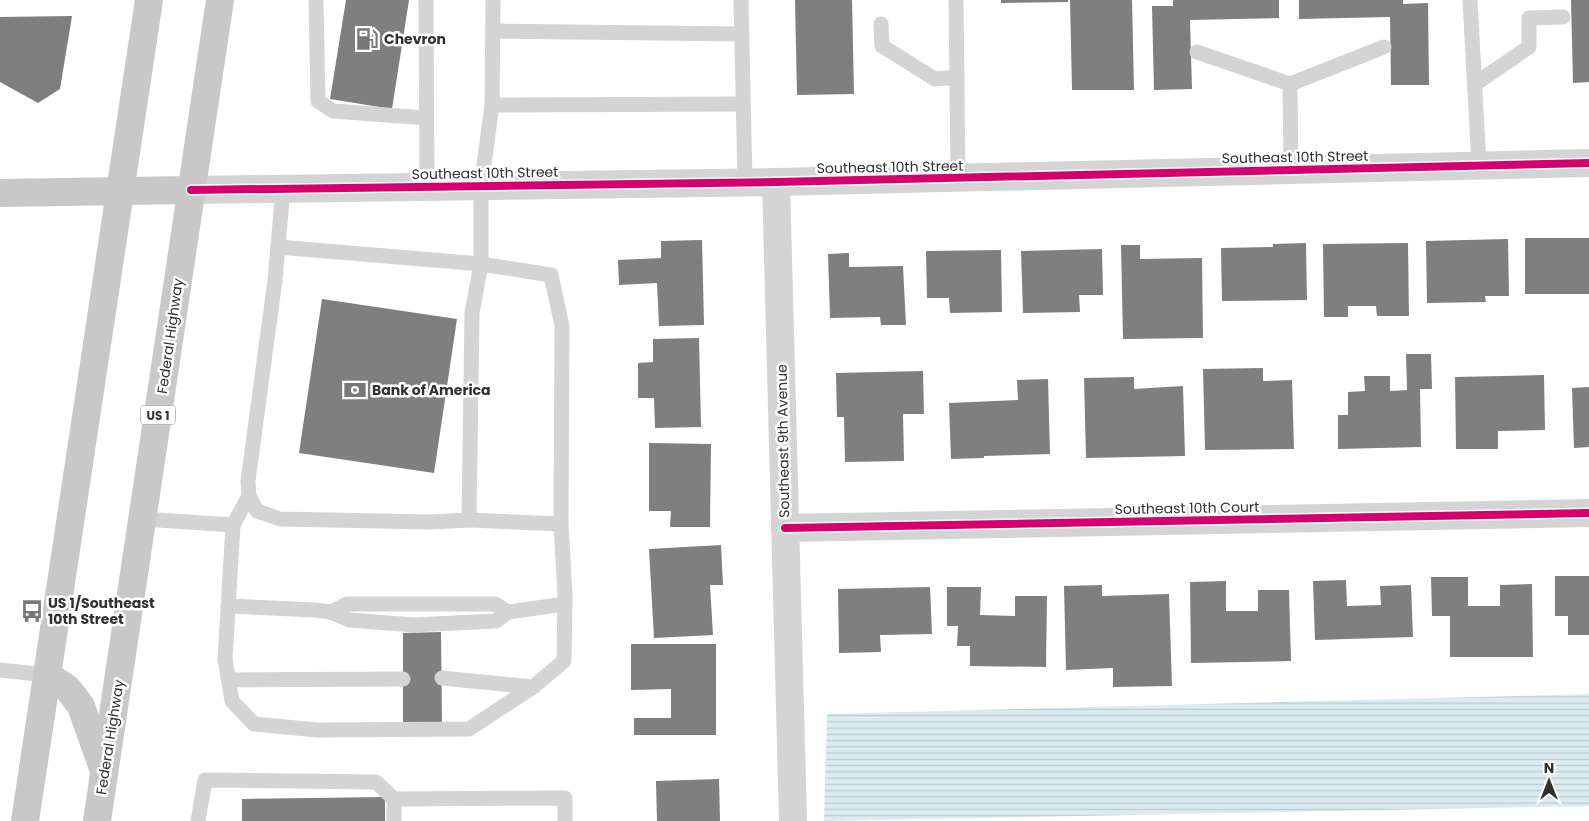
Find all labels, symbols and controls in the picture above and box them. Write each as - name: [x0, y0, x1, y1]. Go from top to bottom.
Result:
- fuel station icon: Chevron: [354, 26, 380, 52]
- place label: Chevron: [384, 29, 446, 49]
- street label: Southeast 10th Street: [1222, 146, 1368, 168]
- street label: Southeast 10th Street: [817, 156, 963, 178]
- street label: Southeast 10th Street: [412, 162, 558, 184]
- street label: Federal Highway: [152, 277, 188, 395]
- street label: Southeast 9th Avenue: [772, 364, 794, 518]
- bank icon: Bank of America: [342, 377, 368, 403]
- place label: Bank of America: [372, 380, 491, 400]
- road number: US 1: [140, 406, 176, 424]
- street label: Southeast 10th Court: [1115, 497, 1259, 519]
- place label: US 1/Southeast 10th Street: [48, 593, 155, 629]
- bus stop icon: US 1/Southeast 10th Street: [19, 598, 45, 624]
- street label: Federal Highway: [91, 678, 129, 796]
- north arrow: [1524, 756, 1574, 806]
- text: N: [1544, 758, 1554, 778]

